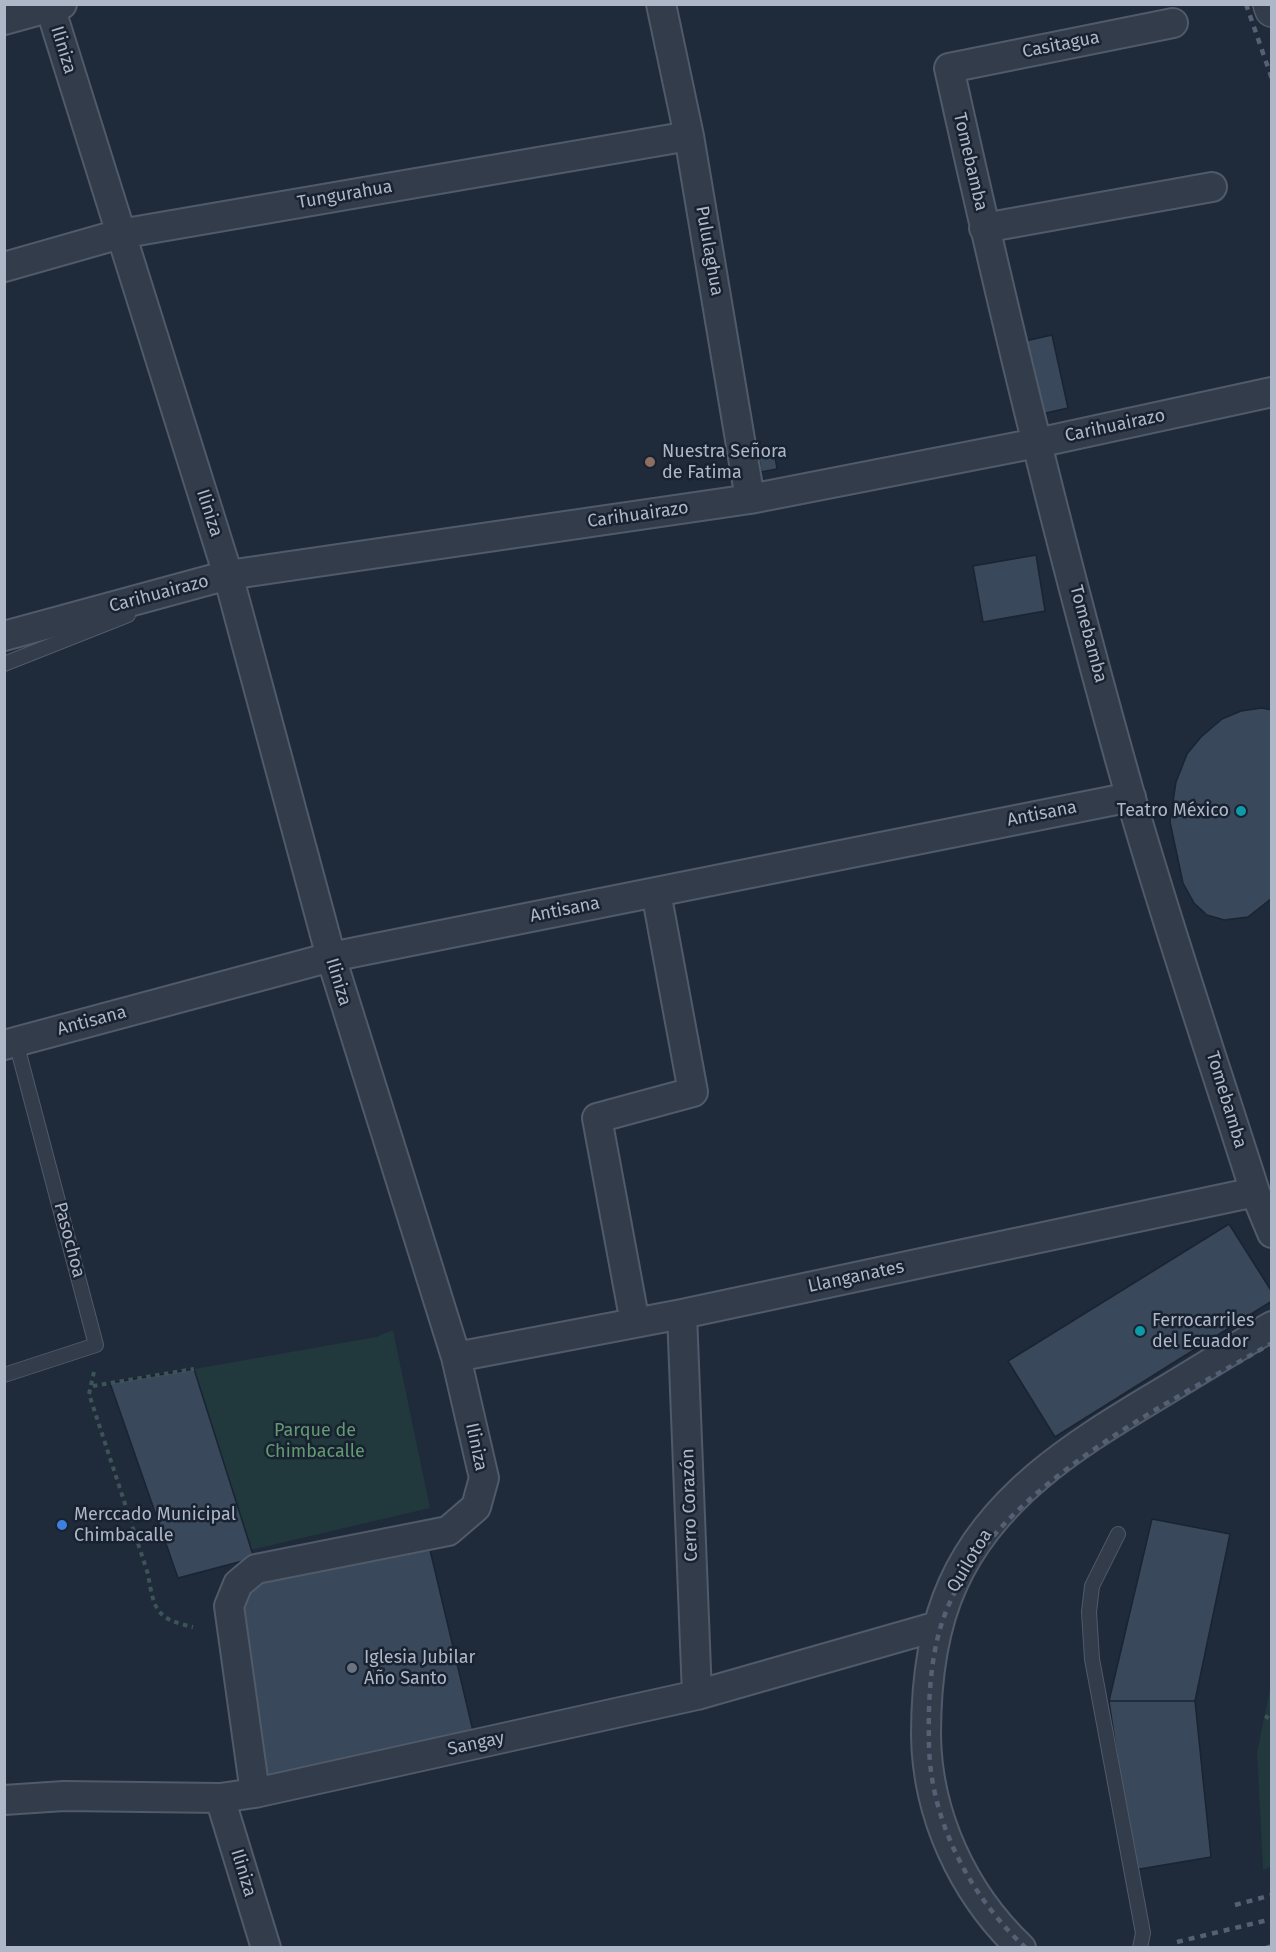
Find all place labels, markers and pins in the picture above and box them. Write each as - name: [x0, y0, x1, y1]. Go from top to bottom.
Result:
- place label: Nuestra Señora de Fatima: [662, 441, 787, 484]
- marker: Nuestra Señora de Fatima: [643, 455, 657, 469]
- place label: Teatro México: [1117, 800, 1229, 822]
- marker: Teatro México: [1234, 804, 1248, 818]
- place label: Ferrocarriles del Ecuador: [1152, 1310, 1254, 1352]
- marker: Ferrocarriles del Ecuador: [1133, 1324, 1147, 1338]
- place label: Merccado Municipal Chimbacalle: [74, 1504, 236, 1546]
- marker: Merccado Municipal Chimbacalle: [55, 1518, 69, 1532]
- place label: Iglesia Jubilar Año Santo: [364, 1647, 475, 1690]
- marker: Iglesia Jubilar Año Santo: [345, 1661, 359, 1675]

